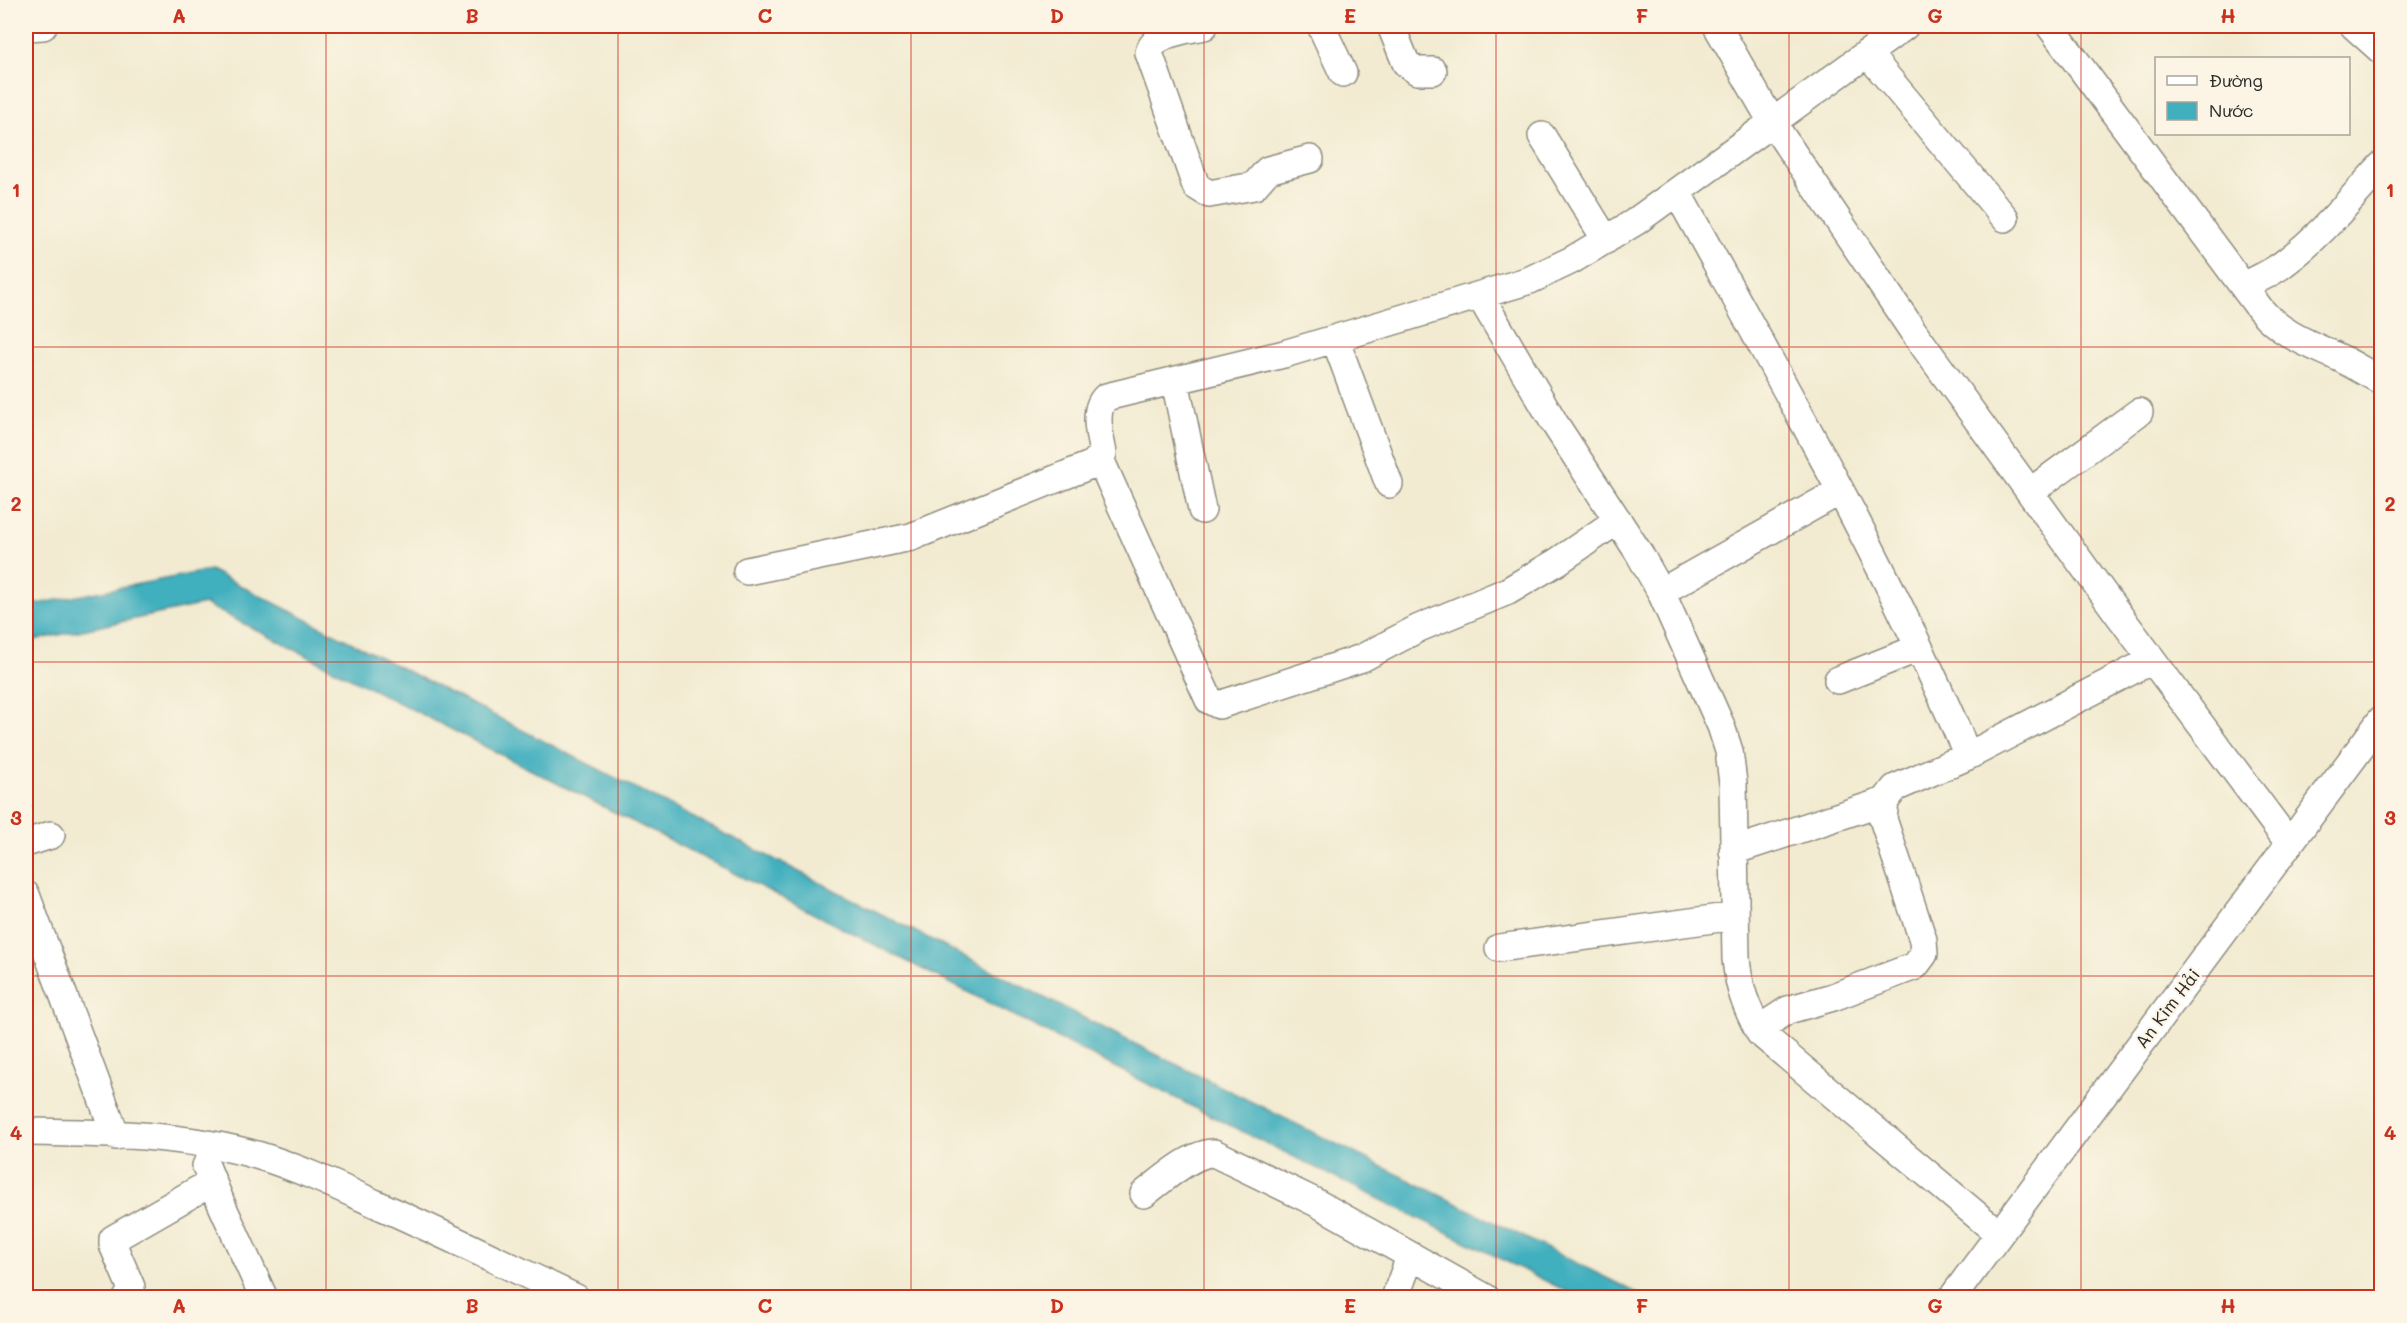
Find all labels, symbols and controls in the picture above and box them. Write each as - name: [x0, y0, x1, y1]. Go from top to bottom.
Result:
- text: A: [172, 2, 186, 28]
- text: B: [465, 2, 479, 28]
- text: C: [758, 2, 773, 28]
- text: D: [1050, 2, 1064, 28]
- text: E: [1344, 2, 1356, 28]
- text: F: [1636, 2, 1649, 28]
- text: G: [1927, 2, 1943, 28]
- text: H: [2220, 2, 2236, 28]
- legend: [2155, 57, 2350, 135]
- text: Đường: [2209, 68, 2263, 92]
- text: Nước: [2209, 98, 2253, 122]
- text: 1: [12, 176, 20, 202]
- text: 1: [2386, 176, 2394, 202]
- text: 2: [10, 490, 22, 516]
- text: 2: [2384, 490, 2396, 516]
- text: 3: [10, 804, 22, 830]
- text: 3: [2384, 804, 2396, 830]
- street label: An Kim Hải: [2129, 963, 2205, 1053]
- text: 4: [10, 1119, 23, 1145]
- text: 4: [2384, 1119, 2397, 1145]
- text: A: [172, 1292, 186, 1318]
- text: B: [465, 1292, 479, 1318]
- text: C: [758, 1292, 773, 1318]
- text: D: [1050, 1292, 1064, 1318]
- text: E: [1344, 1292, 1356, 1318]
- text: F: [1636, 1292, 1649, 1318]
- text: G: [1927, 1292, 1943, 1318]
- text: H: [2220, 1292, 2236, 1318]

